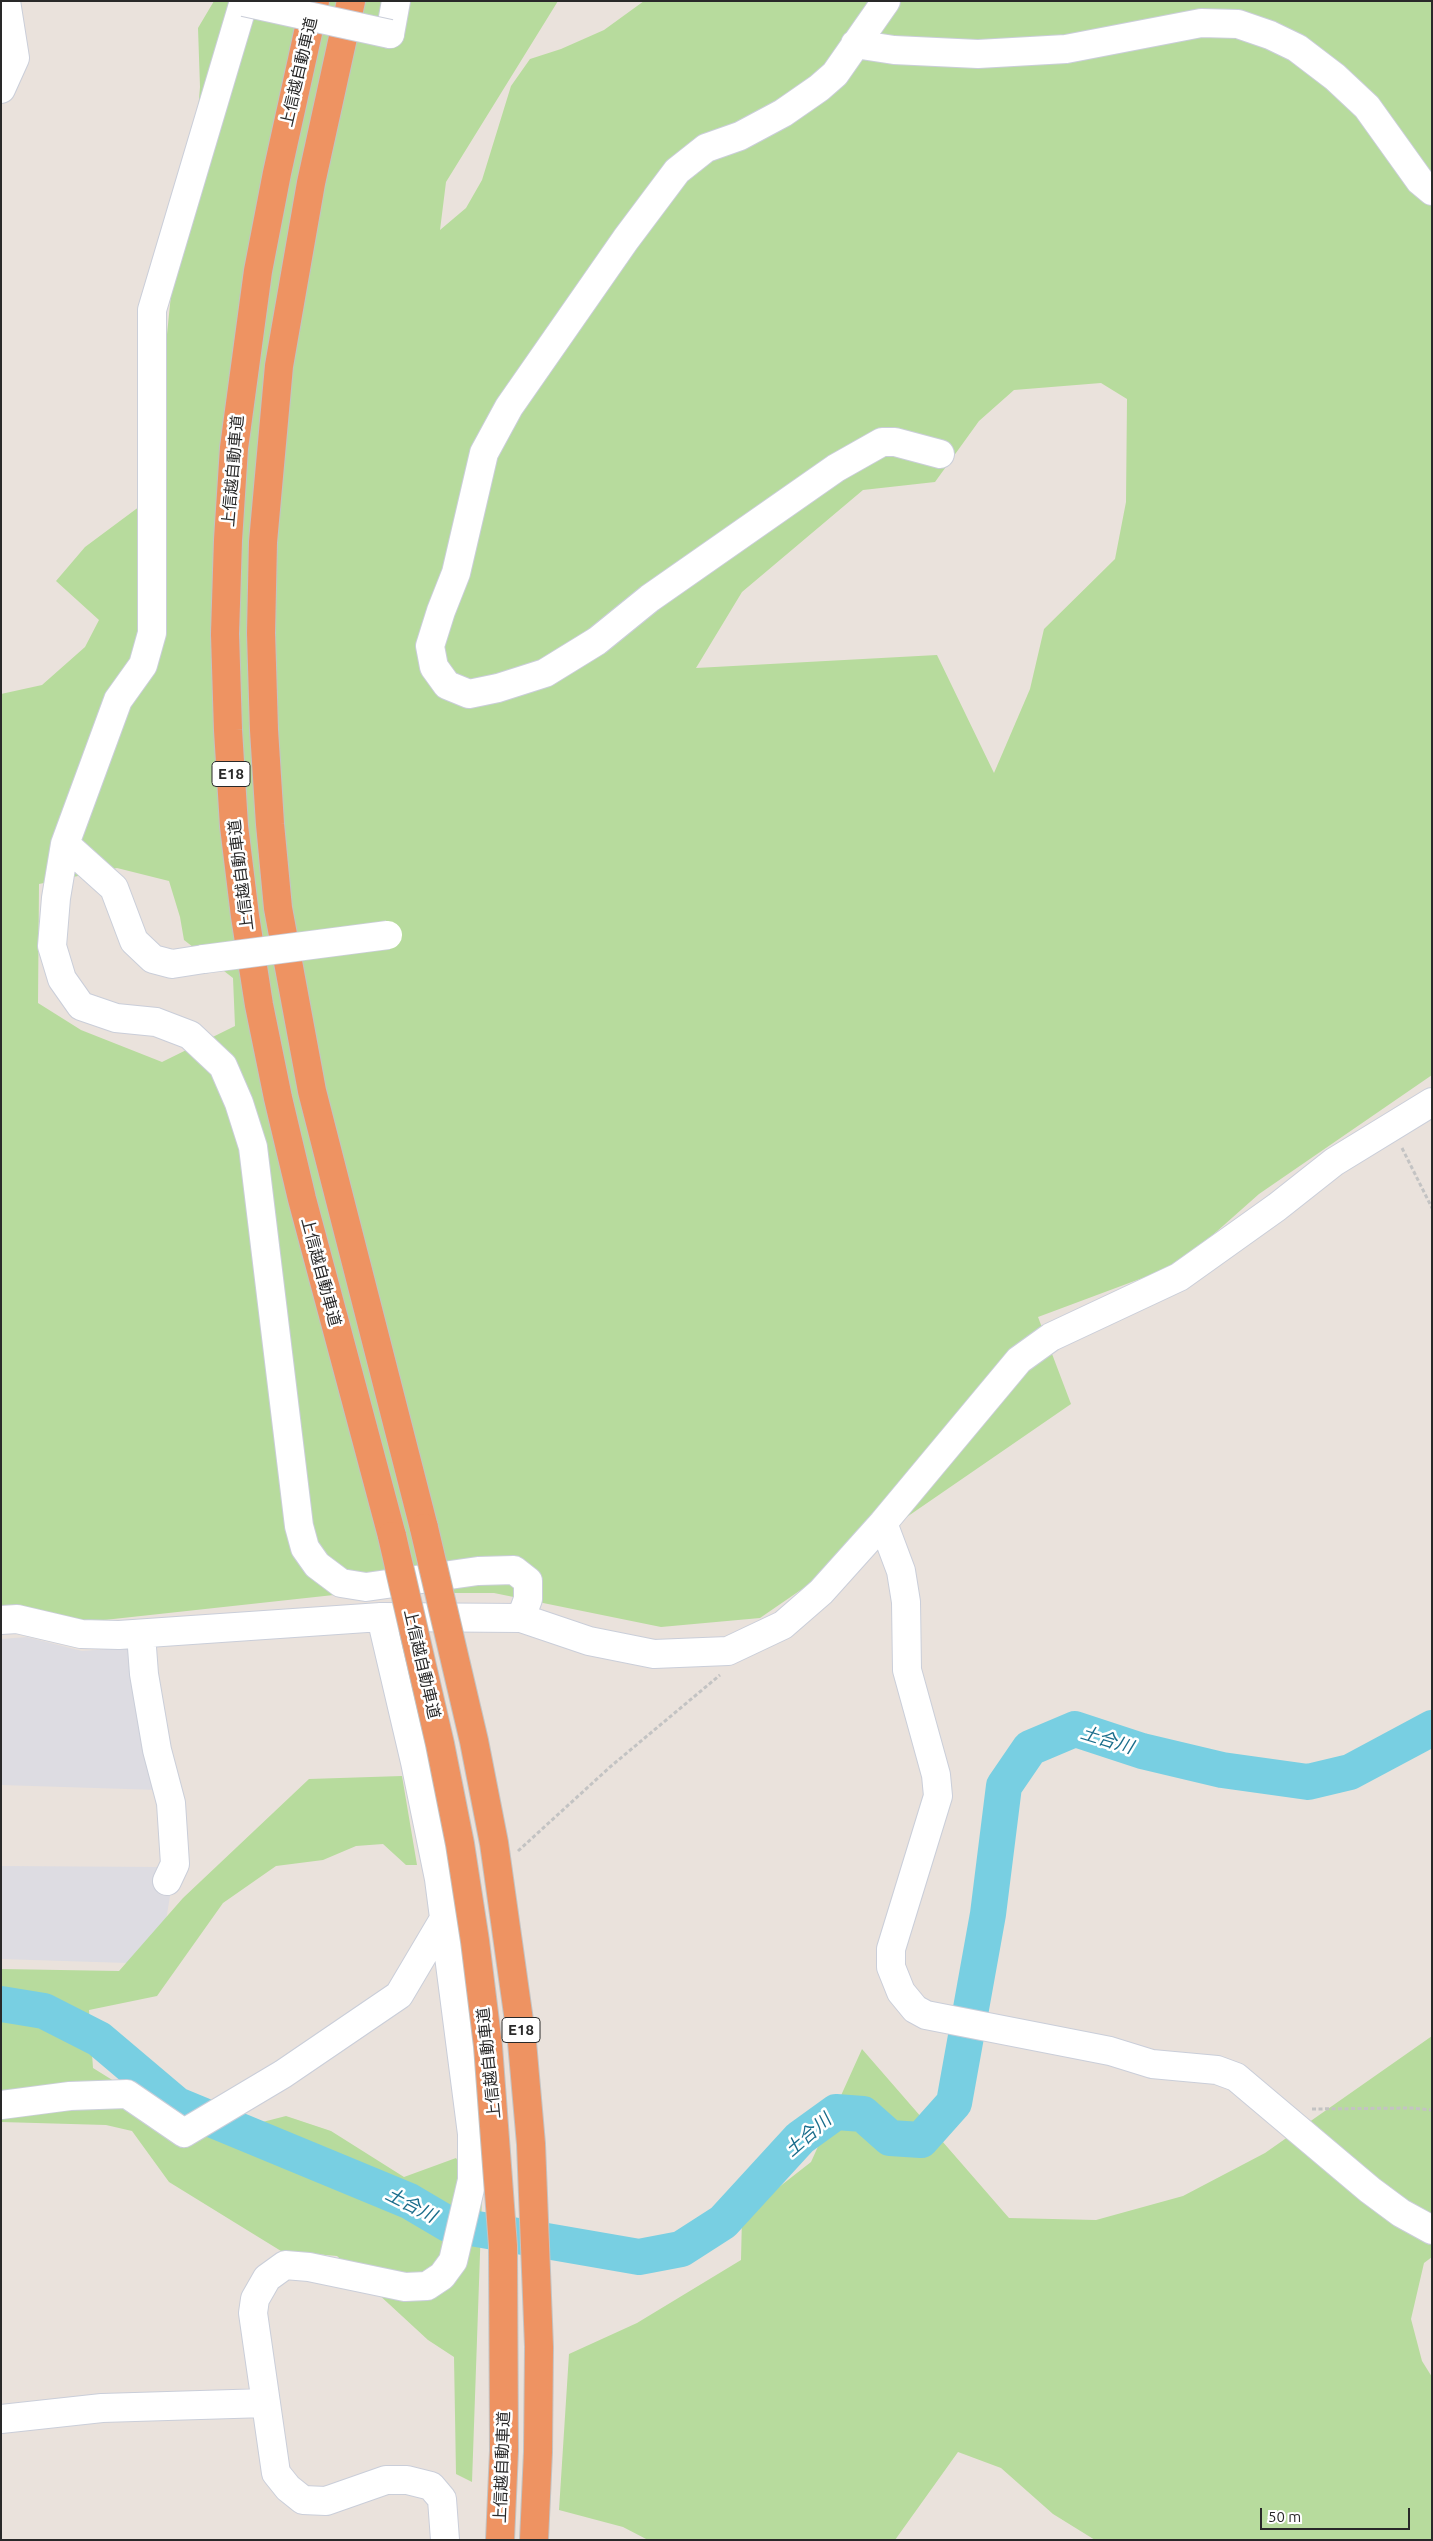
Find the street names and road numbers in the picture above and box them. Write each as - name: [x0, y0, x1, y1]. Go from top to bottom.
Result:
- street label: 上信越自動車道: [277, 15, 321, 129]
- street label: 上信越自動車道: [219, 414, 247, 528]
- road number: E18: [212, 762, 250, 786]
- street label: 上信越自動車道: [225, 818, 257, 932]
- street label: 上信越自動車道: [297, 1215, 345, 1329]
- street label: 上信越自動車道: [400, 1607, 444, 1721]
- street label: 上信越自動車道: [474, 2006, 504, 2120]
- road number: E18: [502, 2018, 540, 2042]
- street label: 上信越自動車道: [490, 2411, 514, 2523]

